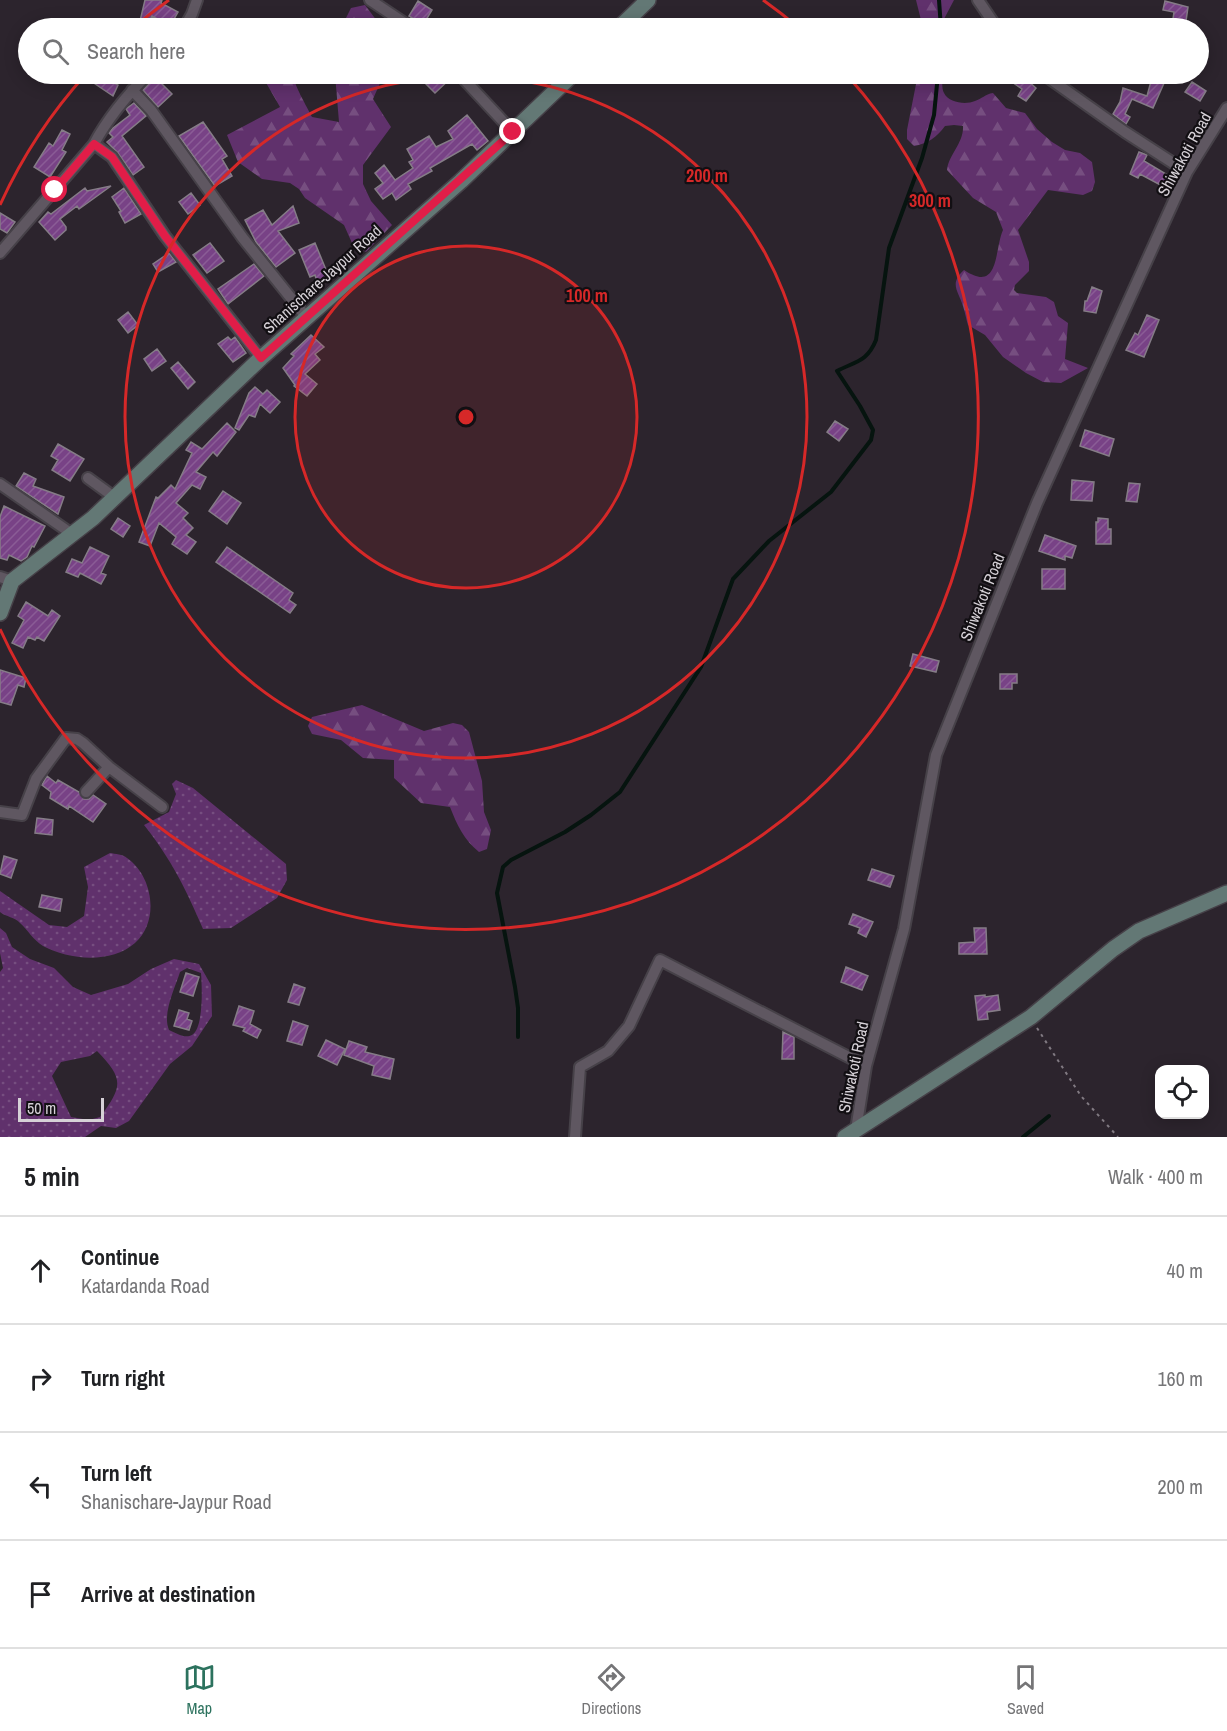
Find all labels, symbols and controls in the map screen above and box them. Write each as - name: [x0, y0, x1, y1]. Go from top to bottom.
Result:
- search box: [18, 18, 1209, 84]
- icon: search: [39, 35, 72, 68]
- text: Search here: [87, 36, 185, 66]
- street label: Shiwakoti Road: [1152, 108, 1216, 200]
- route end: [499, 118, 525, 144]
- text: 200 m: [686, 163, 728, 188]
- route start: [41, 176, 67, 202]
- text: 300 m: [909, 188, 951, 213]
- street label: Shanischare-Jaypur Road: [258, 220, 386, 338]
- text: 100 m: [566, 283, 608, 308]
- centre of rings: [456, 407, 476, 427]
- street label: Shiwakoti Road: [954, 550, 1010, 644]
- street label: Shiwakoti Road: [833, 1019, 873, 1115]
- map controls: [1155, 1065, 1209, 1119]
- button: locate: [1155, 1065, 1209, 1119]
- scale bar: [18, 1095, 104, 1122]
- text: 50 m: [27, 1097, 56, 1119]
- text: 5 min: [24, 1159, 80, 1194]
- text: Walk · 400 m: [1108, 1163, 1203, 1190]
- text: Continue: [81, 1242, 159, 1272]
- icon: ahead: [24, 1254, 57, 1287]
- text: 40 m: [1167, 1257, 1203, 1284]
- text: Katardanda Road: [81, 1272, 210, 1299]
- icon: right: [24, 1362, 57, 1395]
- text: Turn right: [81, 1363, 165, 1393]
- text: 160 m: [1157, 1365, 1203, 1392]
- text: Turn left: [81, 1458, 152, 1488]
- icon: left: [24, 1470, 57, 1503]
- text: 200 m: [1157, 1473, 1203, 1500]
- text: Shanischare-Jaypur Road: [81, 1488, 272, 1515]
- icon: arrive: [24, 1578, 57, 1611]
- text: Arrive at destination: [81, 1579, 255, 1609]
- tab: Map: [183, 1661, 216, 1719]
- tab: Directions: [581, 1661, 641, 1719]
- tab: Saved: [1007, 1661, 1044, 1719]

